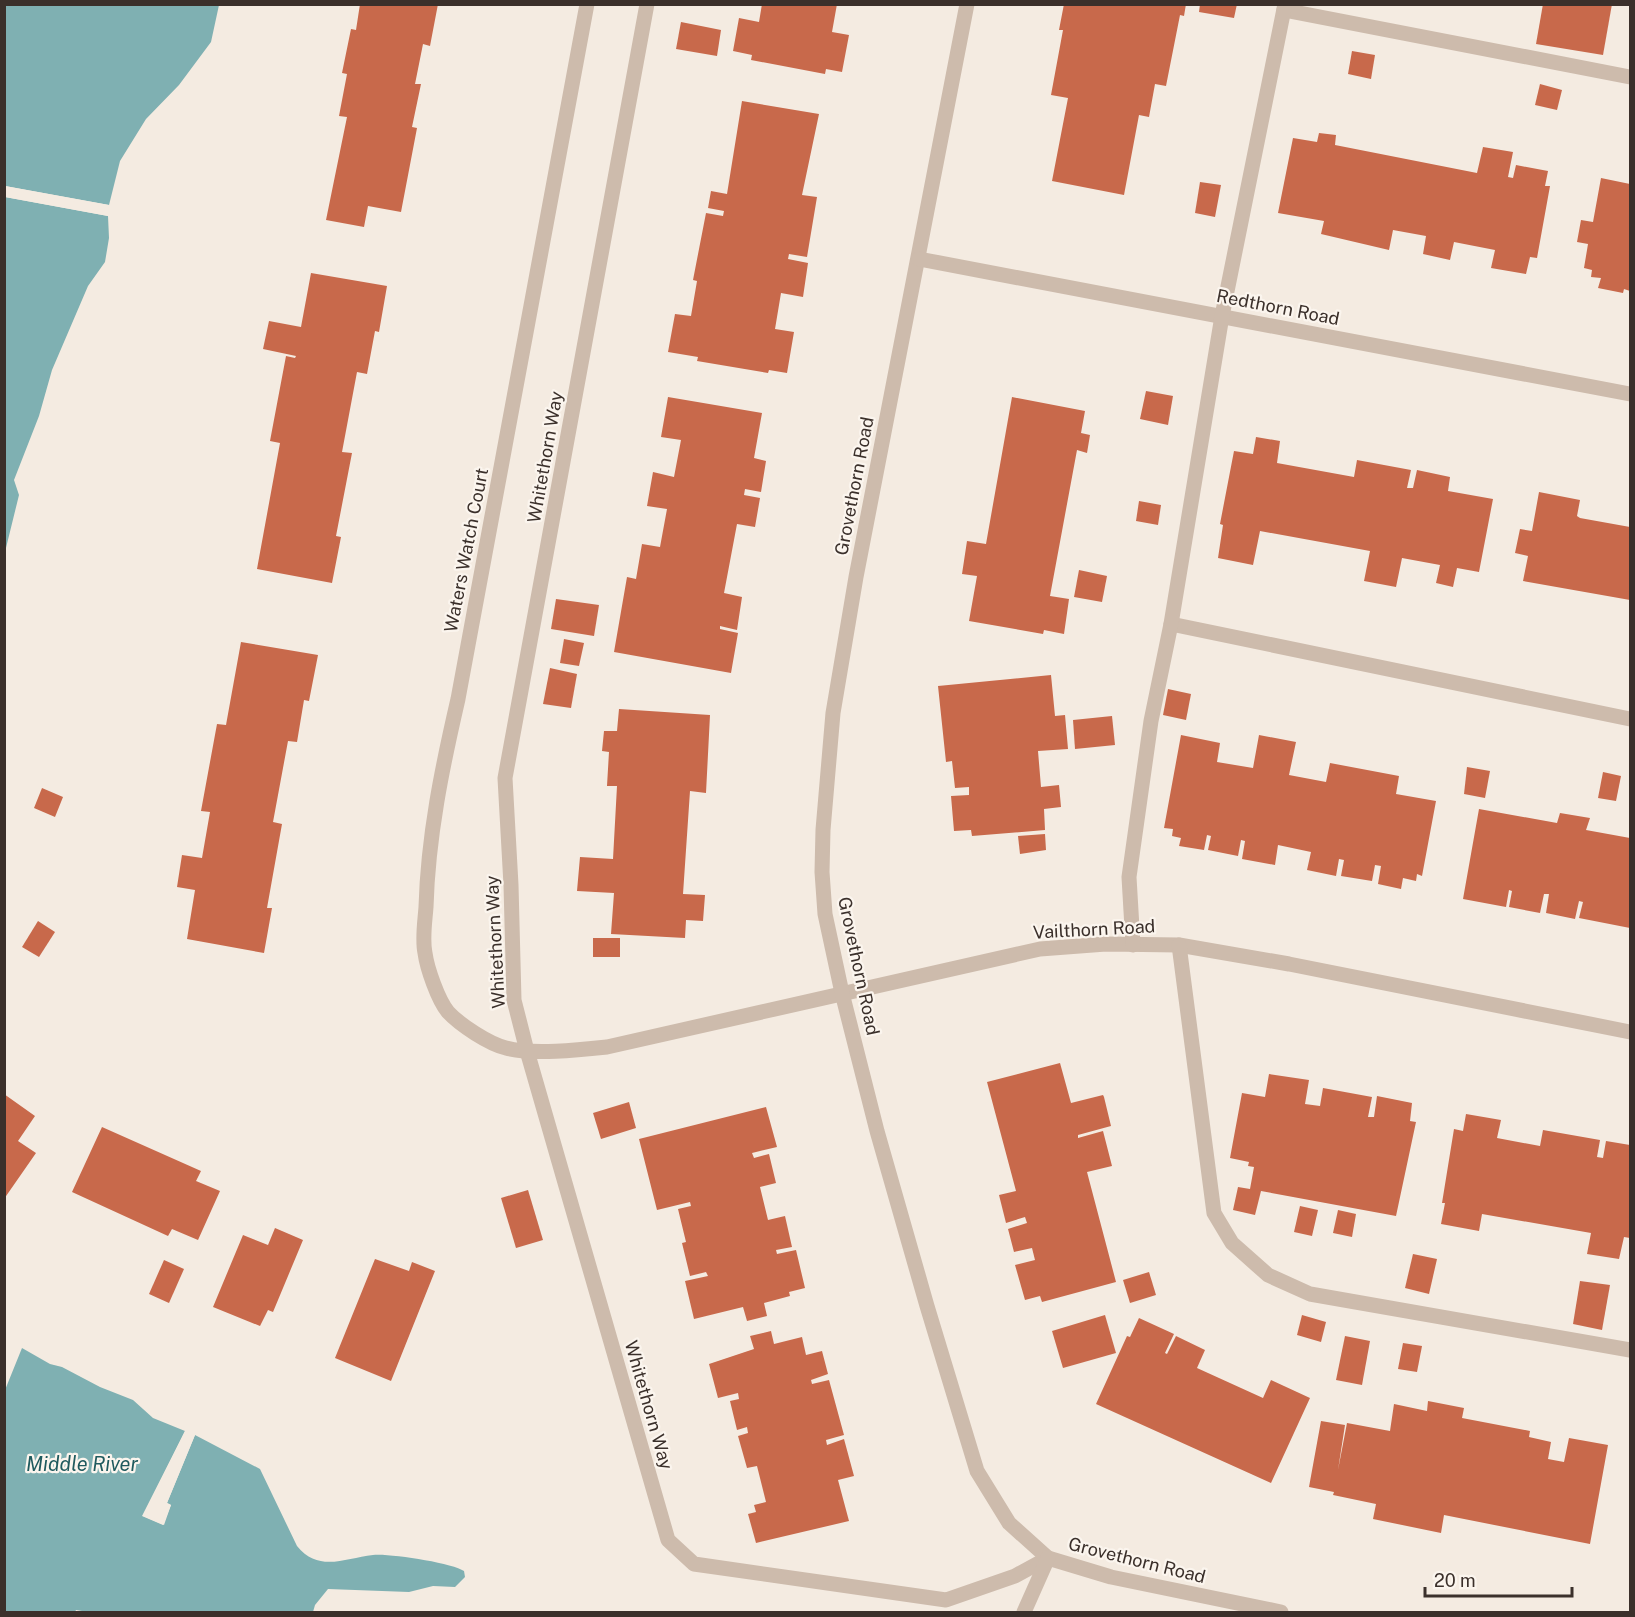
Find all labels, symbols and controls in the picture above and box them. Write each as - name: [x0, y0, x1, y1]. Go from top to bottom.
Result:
- street label: Redthorn Road: [1215, 285, 1341, 329]
- street label: Whitethorn Way: [523, 389, 567, 524]
- street label: Grovethorn Road: [830, 415, 878, 557]
- street label: Waters Watch Court: [440, 466, 492, 634]
- street label: Whitethorn Way: [481, 875, 509, 1009]
- street label: Grovethorn Road: [834, 895, 884, 1037]
- street label: Vailthorn Road: [1032, 915, 1156, 943]
- street label: Whitethorn Way: [621, 1338, 678, 1472]
- water label: Middle River: [26, 1452, 138, 1476]
- street label: Grovethorn Road: [1066, 1533, 1208, 1587]
- scale bar: [1425, 1560, 1572, 1598]
- text: 20 m: [1434, 1570, 1476, 1591]

